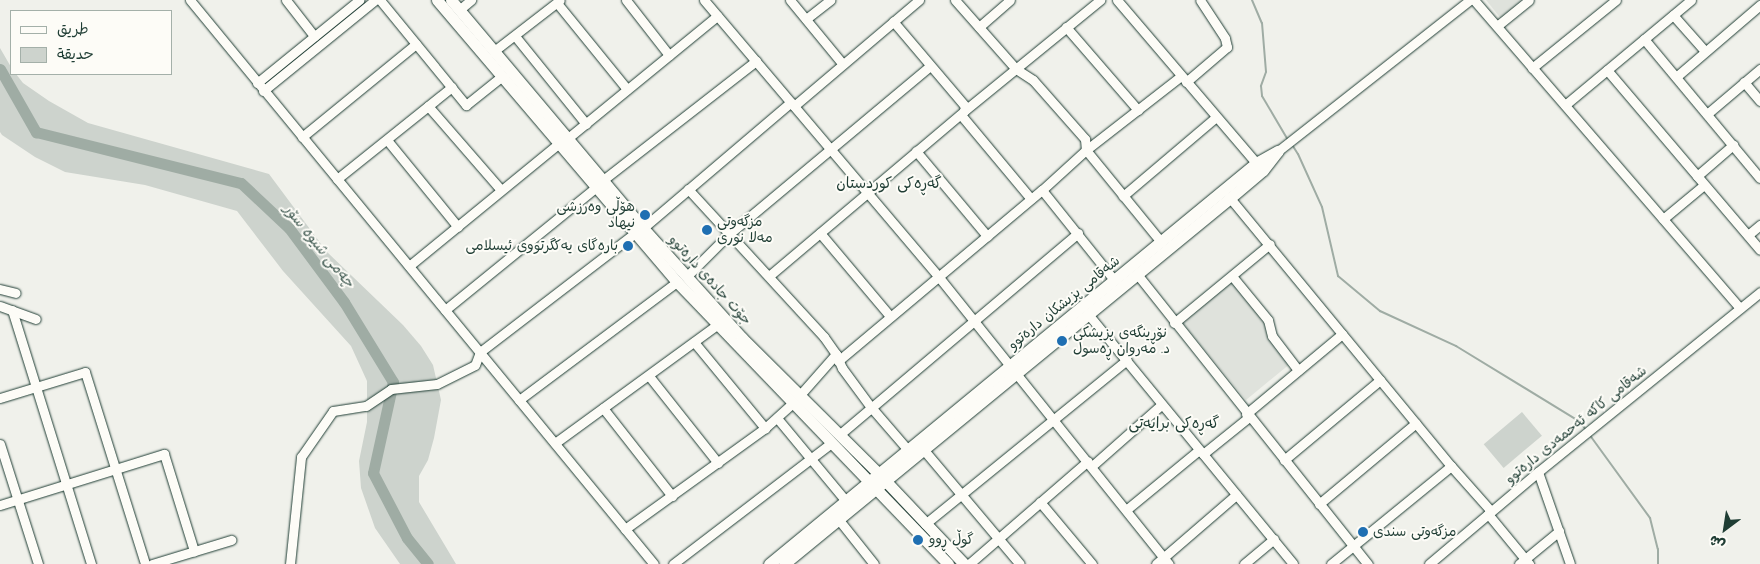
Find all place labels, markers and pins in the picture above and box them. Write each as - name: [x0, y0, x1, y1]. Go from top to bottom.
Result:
- place label: هۆڵی وەرزشی نیهاد: [557, 199, 635, 232]
- marker: هۆڵی وەرزشی نیهاد: [639, 209, 651, 221]
- place label: مزگەوتی مەلا نوری: [717, 214, 773, 246]
- marker: مزگەوتی مەلا نوری: [701, 224, 713, 236]
- place label: بارەگای یەکگرتووی ئیسلامی: [466, 238, 618, 254]
- marker: بارەگای یەکگرتووی ئیسلامی: [622, 240, 634, 252]
- place label: نۆڕینگەی پزیشکی د. مەروان ڕەسول: [1073, 325, 1170, 358]
- marker: نۆڕینگەی پزیشکی د. مەروان ڕەسول: [1055, 334, 1069, 348]
- place label: مزگەوتی سندی: [1373, 524, 1456, 540]
- marker: مزگەوتی سندی: [1357, 526, 1369, 538]
- place label: گوڵ ڕوو: [929, 532, 974, 548]
- marker: گوڵ ڕوو: [911, 533, 925, 547]

